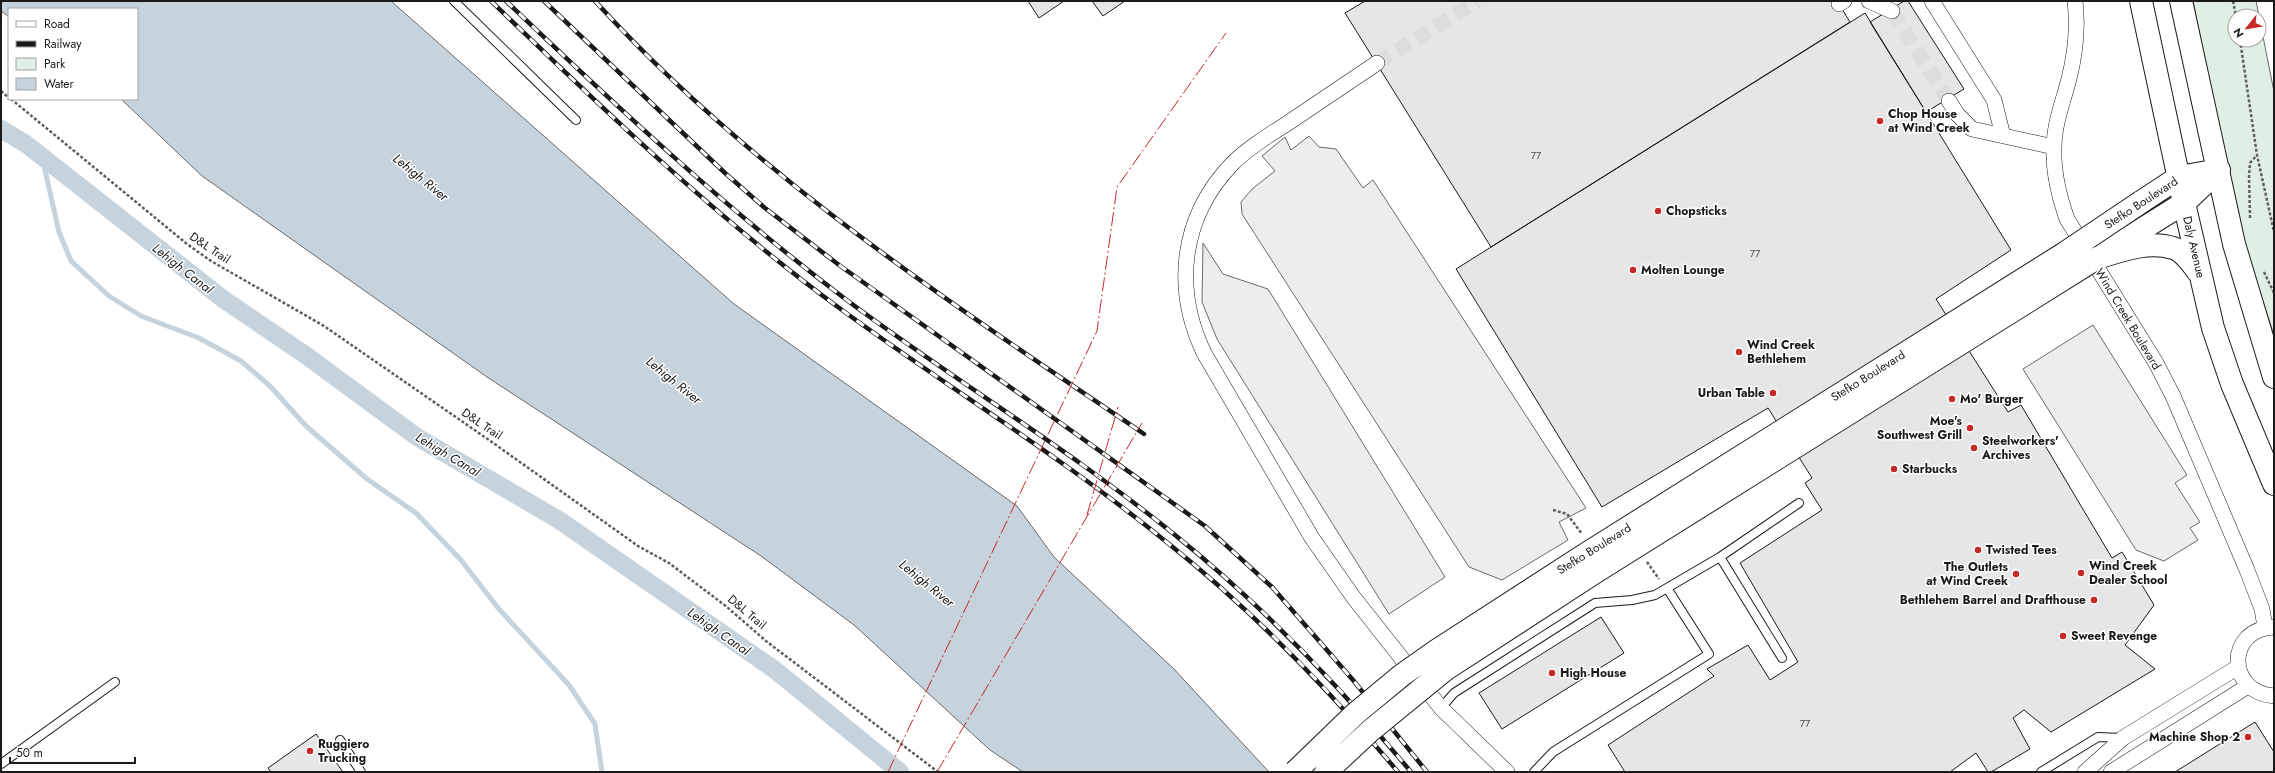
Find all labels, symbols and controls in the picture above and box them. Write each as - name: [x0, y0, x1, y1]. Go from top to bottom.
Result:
- legend: [8, 8, 138, 100]
- north arrow: [2227, 8, 2267, 48]
- text: Road: [44, 15, 70, 33]
- text: N: [2229, 25, 2247, 41]
- text: Railway: [44, 35, 82, 53]
- text: Park: [44, 55, 66, 73]
- text: Water: [44, 75, 75, 93]
- place label: Chop House at Wind Creek: [1888, 105, 1970, 137]
- marker: Chop House at Wind Creek: [1875, 116, 1885, 126]
- house number: 77: [1531, 148, 1542, 163]
- water label: Lehigh River: [389, 149, 453, 206]
- street label: Stefko Boulevard: [2101, 172, 2181, 234]
- place label: Chopsticks: [1666, 202, 1727, 220]
- marker: Chopsticks: [1653, 206, 1663, 216]
- street label: Daly Avenue: [2178, 214, 2210, 280]
- street label: D&L Trail: [186, 228, 234, 268]
- water label: Lehigh Canal: [148, 239, 218, 299]
- house number: 77: [1750, 246, 1761, 261]
- place label: Molten Lounge: [1641, 261, 1725, 279]
- marker: Molten Lounge: [1628, 265, 1638, 275]
- street label: Wind Creek Boulevard: [2091, 265, 2165, 373]
- place label: Wind Creek Bethlehem: [1747, 336, 1815, 368]
- street label: Stefko Boulevard: [1827, 346, 1909, 406]
- marker: Wind Creek Bethlehem: [1734, 347, 1744, 357]
- water label: Lehigh River: [642, 352, 706, 409]
- place label: Urban Table: [1698, 384, 1765, 402]
- marker: Urban Table: [1768, 388, 1778, 398]
- place label: Mo' Burger: [1960, 390, 2024, 408]
- marker: Mo' Burger: [1947, 394, 1957, 404]
- street label: D&L Trail: [458, 404, 506, 444]
- place label: Moe's Southwest Grill: [1877, 412, 1963, 444]
- marker: Moe's Southwest Grill: [1965, 423, 1975, 433]
- water label: Lehigh Canal: [412, 428, 485, 482]
- place label: Steelworkers' Archives: [1981, 432, 2059, 464]
- marker: Steelworkers' Archives: [1969, 443, 1979, 453]
- place label: Starbucks: [1902, 460, 1958, 478]
- marker: Starbucks: [1889, 464, 1899, 474]
- street label: Stefko Boulevard: [1553, 519, 1635, 579]
- place label: Twisted Tees: [1986, 541, 2057, 559]
- marker: Twisted Tees: [1973, 545, 1983, 555]
- water label: Lehigh River: [895, 555, 959, 612]
- place label: Wind Creek Dealer School: [2089, 557, 2167, 589]
- place label: The Outlets at Wind Creek: [1926, 558, 2009, 590]
- marker: Wind Creek Dealer School: [2076, 568, 2086, 578]
- marker: The Outlets at Wind Creek: [2011, 569, 2021, 579]
- street label: D&L Trail: [724, 590, 770, 634]
- place label: Bethlehem Barrel and Drafthouse: [1900, 591, 2086, 609]
- marker: Bethlehem Barrel and Drafthouse: [2089, 595, 2099, 605]
- water label: Lehigh Canal: [684, 603, 755, 661]
- place label: Sweet Revenge: [2071, 627, 2157, 645]
- marker: Sweet Revenge: [2058, 631, 2068, 641]
- place label: High House: [1560, 664, 1626, 682]
- marker: High House: [1547, 668, 1557, 678]
- house number: 77: [1800, 716, 1811, 731]
- place label: Machine Shop 2: [2149, 728, 2240, 746]
- marker: Machine Shop 2: [2243, 732, 2253, 742]
- place label: Ruggiero Trucking: [318, 735, 369, 767]
- scale bar: [10, 739, 135, 765]
- text: 50 m: [16, 744, 43, 762]
- marker: Ruggiero Trucking: [305, 746, 315, 756]

